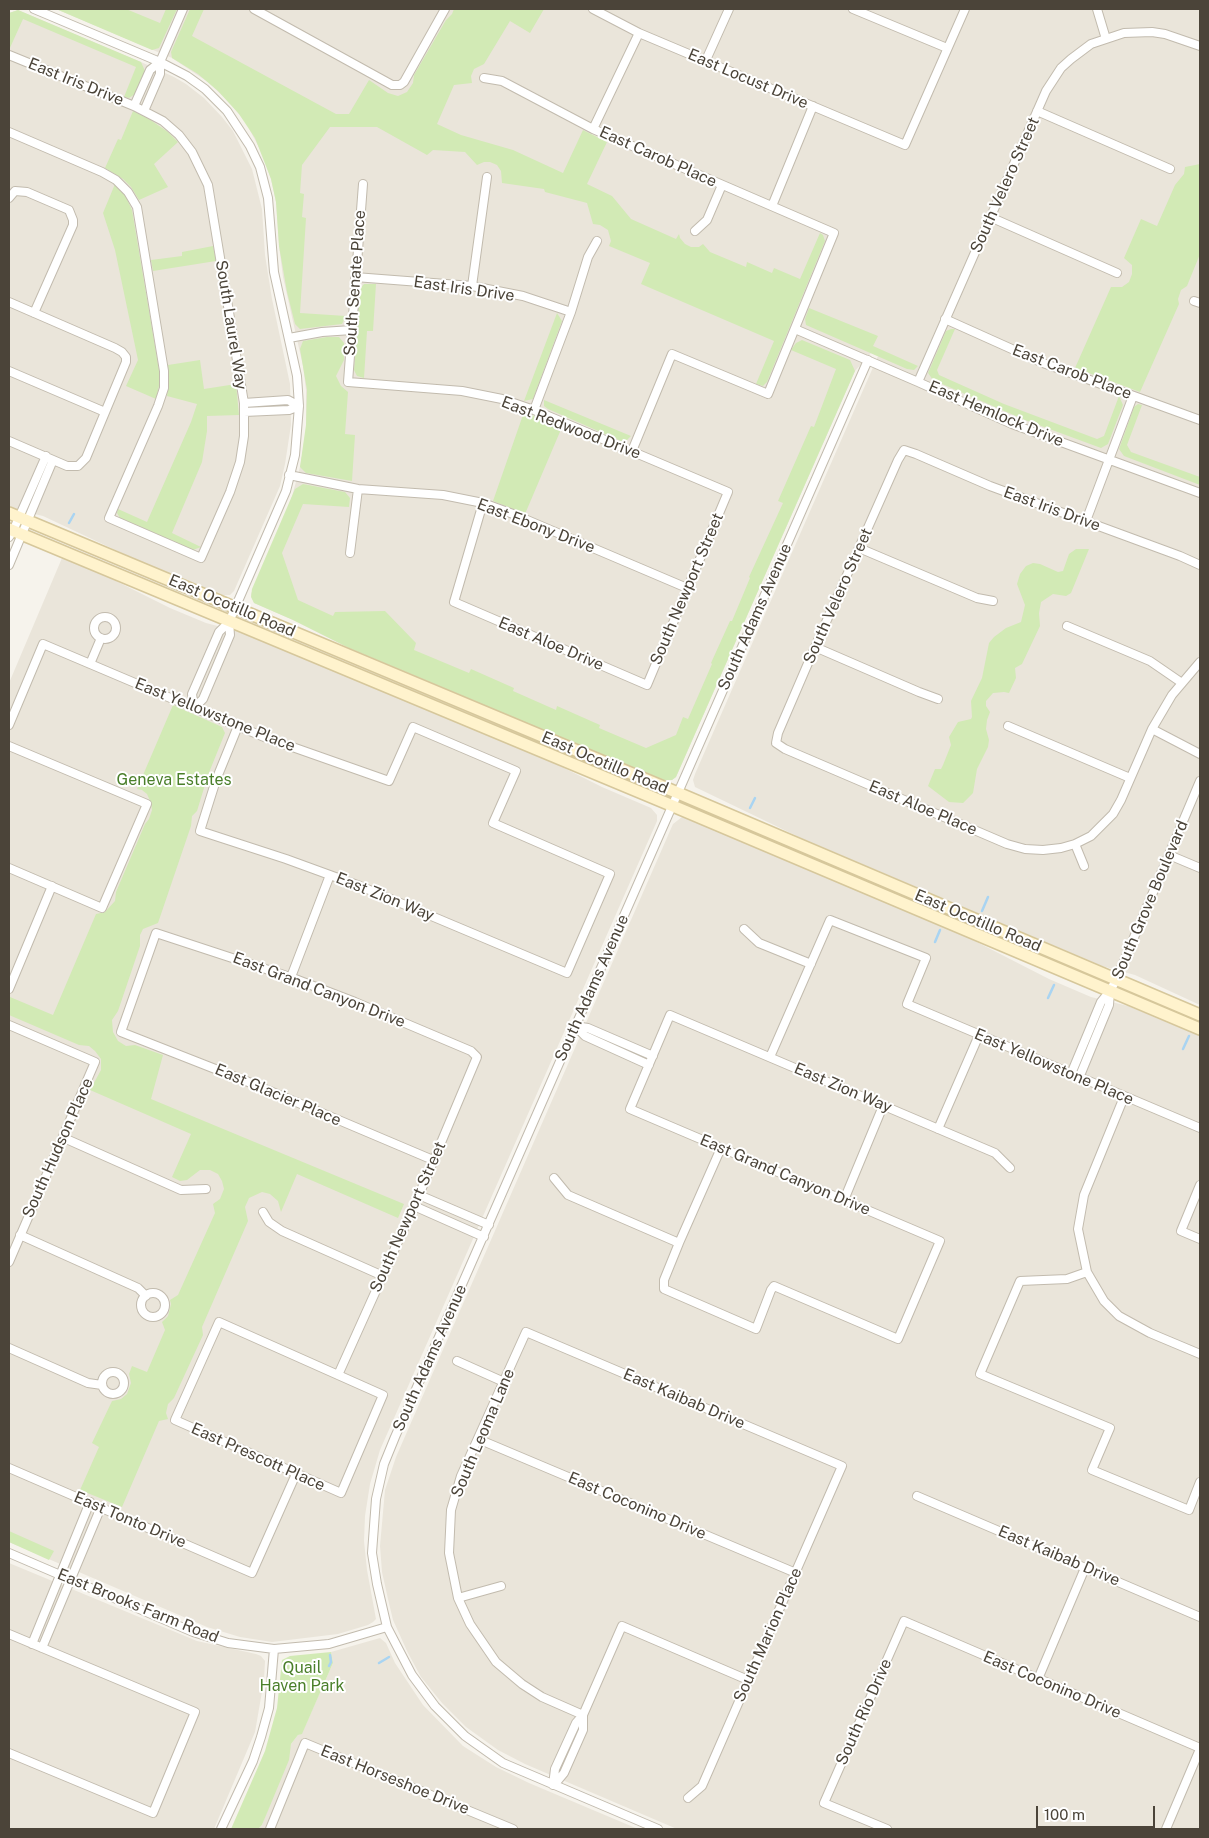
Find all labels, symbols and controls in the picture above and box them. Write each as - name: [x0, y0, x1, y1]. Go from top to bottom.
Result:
- street label: East Locust Drive: [685, 45, 811, 113]
- street label: East Iris Drive: [25, 54, 127, 110]
- street label: South Velero Street: [966, 114, 1044, 256]
- street label: East Carob Place: [596, 123, 720, 191]
- street label: South Senate Place: [340, 209, 370, 357]
- street label: South Laurel Way: [211, 259, 251, 391]
- street label: East Iris Drive: [412, 272, 516, 306]
- street label: East Carob Place: [1010, 340, 1134, 404]
- street label: East Hemlock Drive: [926, 377, 1066, 451]
- street label: East Redwood Drive: [499, 393, 643, 463]
- street label: East Iris Drive: [1001, 483, 1103, 535]
- street label: East Ebony Drive: [474, 495, 598, 557]
- street label: South Newport Street: [646, 510, 728, 668]
- street label: South Velero Street: [799, 525, 877, 667]
- street label: South Adams Avenue: [714, 541, 796, 693]
- street label: East Ocotillo Road: [166, 571, 298, 641]
- street label: East Aloe Drive: [495, 613, 607, 675]
- street label: East Yellowstone Place: [132, 674, 298, 756]
- street label: East Ocotillo Road: [539, 728, 671, 798]
- park label: Geneva Estates: [116, 770, 232, 790]
- street label: East Aloe Place: [866, 777, 980, 839]
- street label: South Grove Boulevard: [1108, 818, 1192, 982]
- street label: East Zion Way: [333, 869, 437, 925]
- street label: East Ocotillo Road: [912, 886, 1044, 956]
- street label: South Adams Avenue: [551, 912, 633, 1064]
- street label: East Grand Canyon Drive: [230, 948, 408, 1032]
- street label: East Yellowstone Place: [971, 1025, 1137, 1109]
- street label: East Zion Way: [791, 1059, 895, 1117]
- street label: East Glacier Place: [212, 1060, 344, 1130]
- street label: South Hudson Place: [18, 1075, 98, 1221]
- street label: East Grand Canyon Drive: [697, 1130, 873, 1220]
- street label: South Newport Street: [366, 1139, 450, 1295]
- street label: South Adams Avenue: [389, 1282, 471, 1434]
- street label: East Kaibab Drive: [620, 1365, 748, 1433]
- street label: South Leoma Lane: [447, 1366, 519, 1500]
- street label: East Prescott Place: [188, 1419, 328, 1495]
- street label: East Coconino Drive: [565, 1468, 709, 1544]
- street label: East Tonto Drive: [71, 1488, 189, 1552]
- street label: East Kaibab Drive: [995, 1522, 1123, 1590]
- street label: East Brooks Farm Road: [54, 1565, 222, 1647]
- street label: South Marion Place: [730, 1565, 806, 1705]
- street label: East Coconino Drive: [980, 1647, 1124, 1723]
- street label: South Rio Drive: [832, 1656, 896, 1768]
- park label: Quail Haven Park: [260, 1658, 344, 1696]
- street label: East Horseshoe Drive: [318, 1741, 472, 1819]
- scale bar: [1039, 1796, 1158, 1828]
- text: 100 m: [1044, 1806, 1085, 1823]

